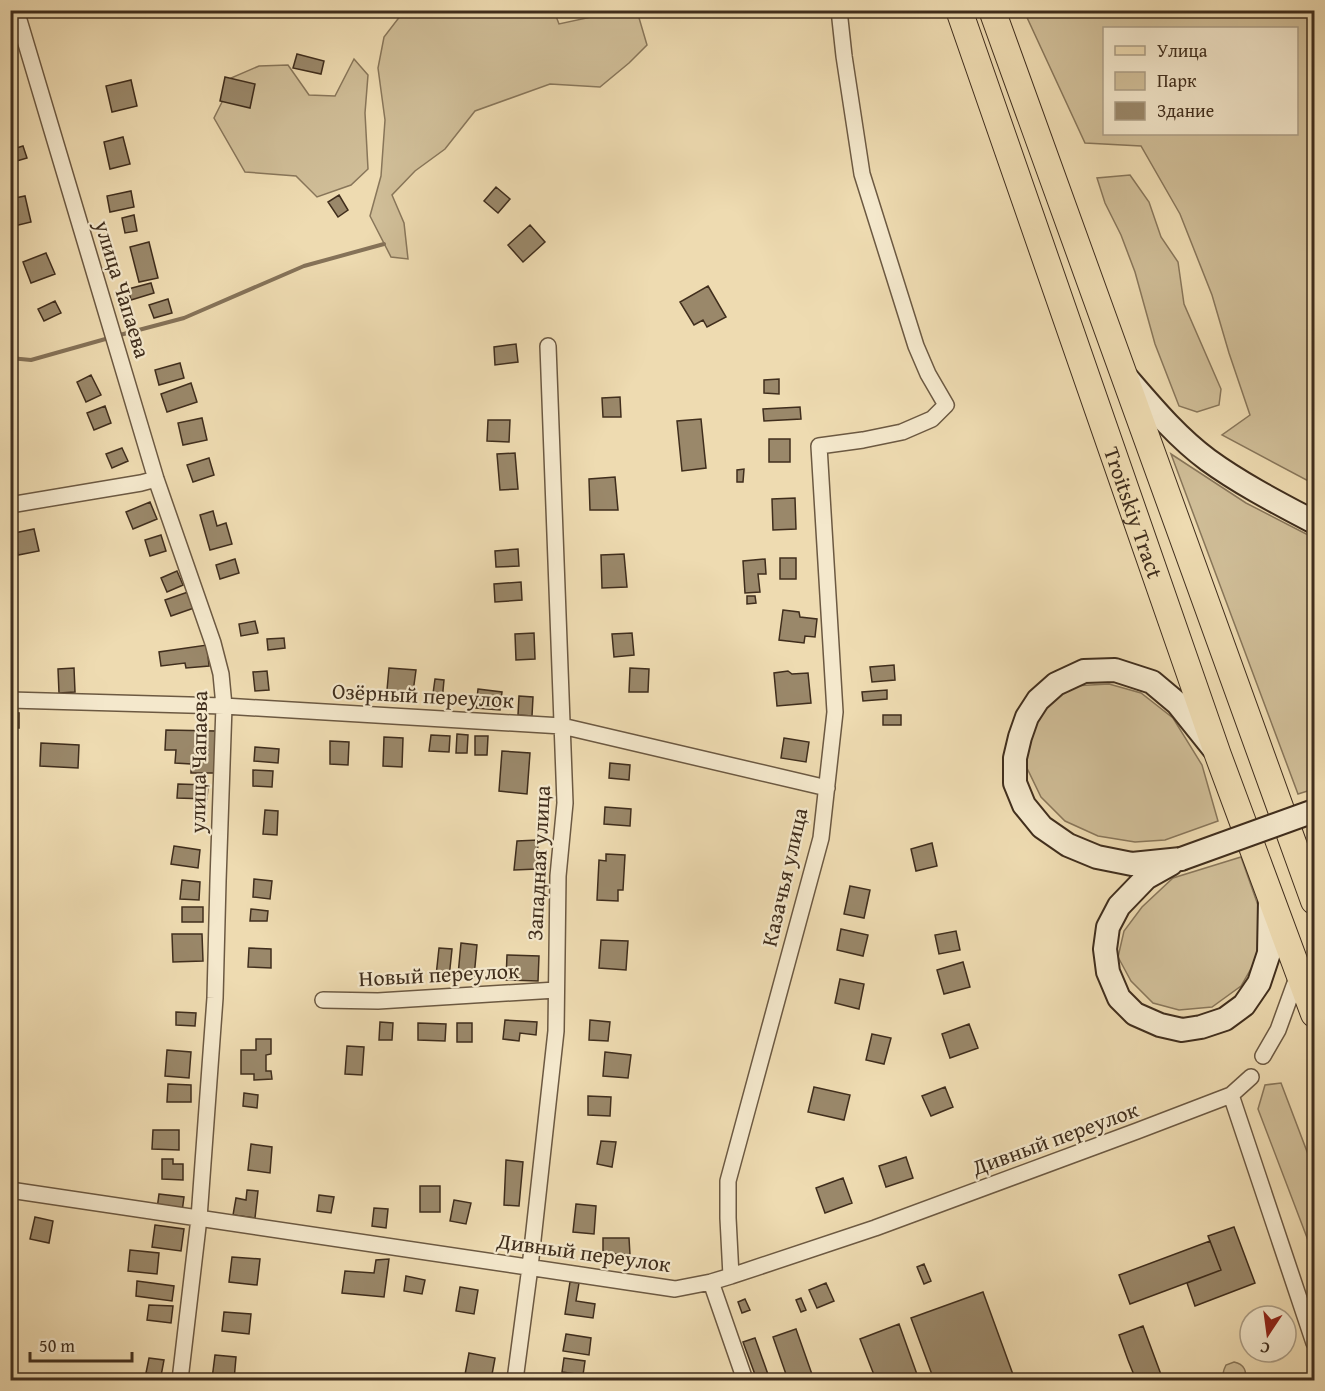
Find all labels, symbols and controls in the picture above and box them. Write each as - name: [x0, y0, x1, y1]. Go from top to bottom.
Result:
- legend: [1103, 27, 1298, 135]
- text: Улица: [1157, 37, 1208, 64]
- text: Парк: [1157, 67, 1197, 94]
- text: Здание: [1157, 97, 1214, 124]
- street label: улица Чапаева: [87, 215, 159, 362]
- street label: Troitskiy Tract: [1096, 442, 1171, 583]
- street label: Озёрный переулок: [331, 674, 515, 716]
- street label: улица Чапаева: [181, 690, 215, 835]
- street label: Западная улица: [518, 784, 558, 941]
- street label: Казачья улица: [752, 804, 816, 950]
- street label: Новый переулок: [358, 954, 521, 994]
- street label: Дивный переулок: [966, 1093, 1143, 1183]
- street label: Дивный переулок: [494, 1224, 673, 1280]
- north arrow: [1238, 1304, 1298, 1364]
- scale bar: [30, 1325, 132, 1363]
- text: 50 m: [39, 1332, 75, 1359]
- text: С: [1258, 1336, 1272, 1361]

